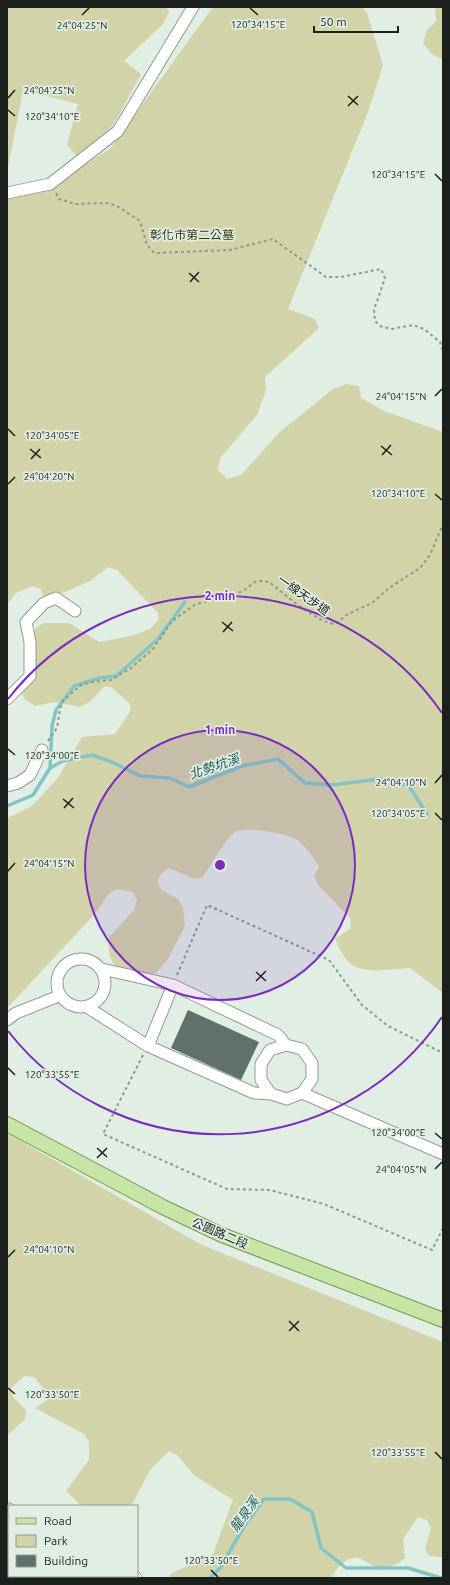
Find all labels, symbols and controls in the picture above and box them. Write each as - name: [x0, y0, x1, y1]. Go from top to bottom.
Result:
- scale bar: [314, 8, 398, 34]
- text: 50 m: [320, 15, 347, 28]
- text: 120°34'15"E: [231, 19, 286, 30]
- text: 24°04'25"N: [57, 20, 107, 31]
- text: 24°04'25"N: [24, 85, 74, 96]
- text: 120°34'10"E: [25, 111, 80, 122]
- text: 120°34'15"E: [371, 169, 426, 180]
- park label: 彰化市第二公墓: [150, 228, 234, 241]
- text: 24°04'15"N: [376, 391, 426, 402]
- text: 120°34'05"E: [25, 430, 80, 441]
- text: 24°04'20"N: [24, 471, 74, 482]
- text: 120°34'10"E: [371, 488, 426, 499]
- street label: 一線天步道: [276, 572, 332, 618]
- text: 2 min: [205, 589, 235, 602]
- text: 1 min: [205, 723, 235, 736]
- text: 120°34'00"E: [25, 750, 80, 761]
- water label: 北勢坑溪: [187, 750, 243, 781]
- text: 24°04'10"N: [376, 777, 426, 788]
- text: 120°34'05"E: [371, 808, 426, 819]
- text: 24°04'15"N: [24, 858, 74, 869]
- centre of rings: [213, 858, 227, 872]
- text: 120°33'55"E: [25, 1069, 80, 1080]
- text: 120°34'00"E: [371, 1127, 426, 1138]
- text: 24°04'05"N: [376, 1164, 426, 1175]
- street label: 公園路二段: [190, 1215, 250, 1251]
- text: 24°04'10"N: [24, 1244, 74, 1255]
- text: 120°33'50"E: [25, 1389, 80, 1400]
- text: 120°33'55"E: [371, 1447, 426, 1458]
- water label: 龍泉溪: [227, 1492, 262, 1534]
- legend: [8, 1505, 138, 1577]
- text: Road: [44, 1514, 72, 1527]
- text: Park: [44, 1534, 68, 1547]
- text: Building: [44, 1554, 88, 1567]
- text: 120°33'50"E: [184, 1555, 239, 1566]

